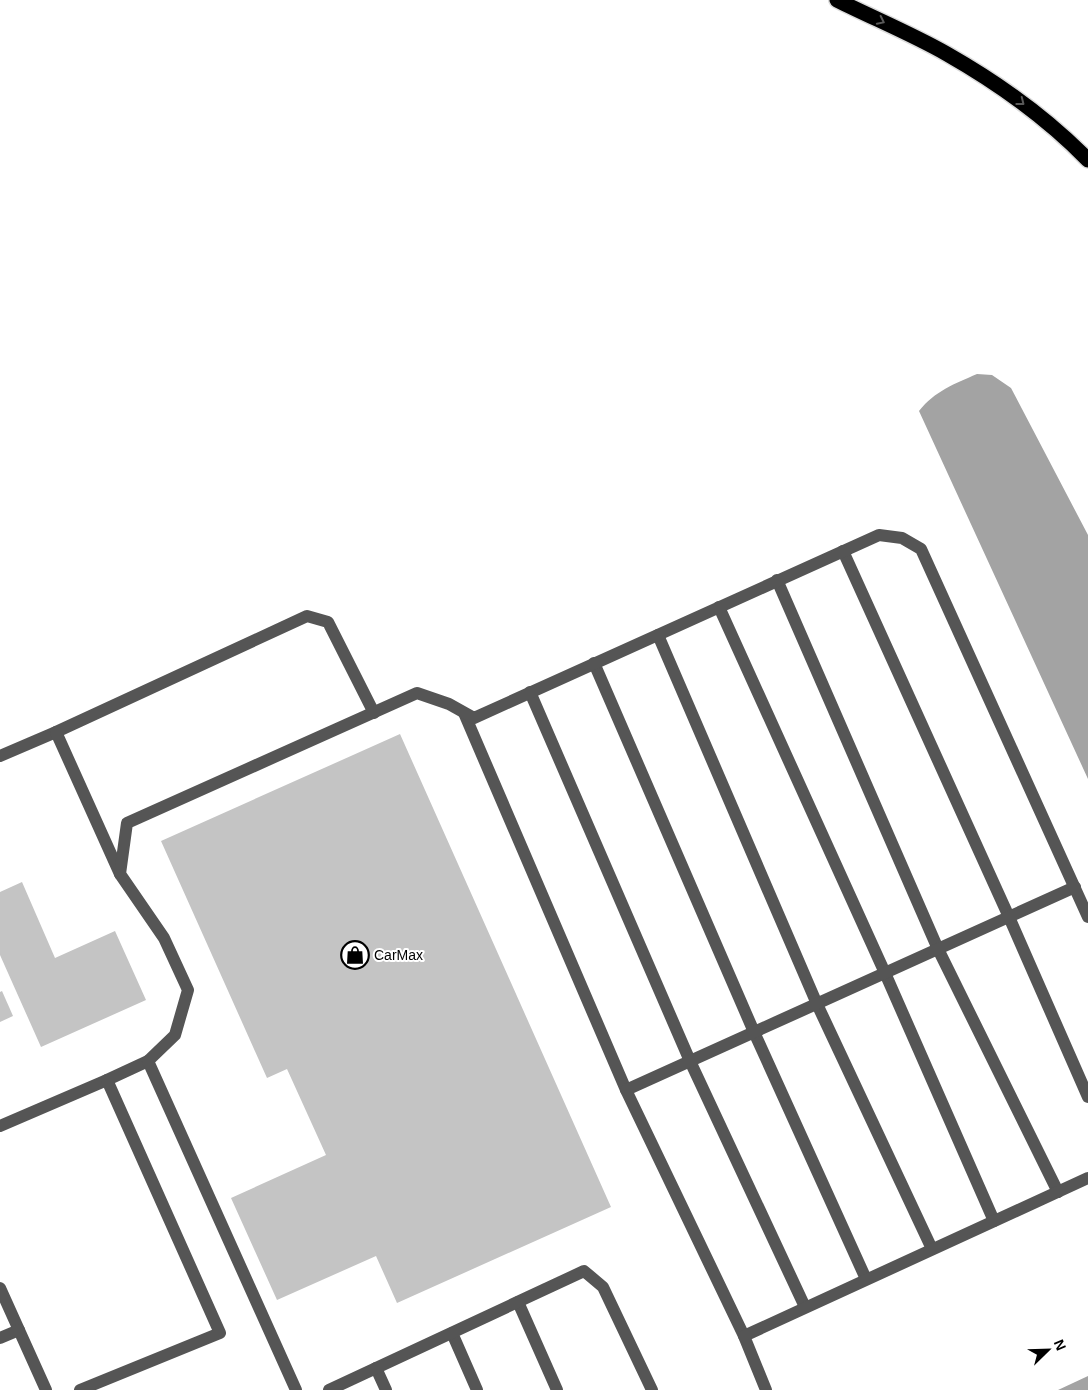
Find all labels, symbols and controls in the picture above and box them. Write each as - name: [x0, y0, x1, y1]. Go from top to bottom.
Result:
- one-way arrow: [876, 15, 885, 26]
- one-way arrow: [1015, 97, 1024, 105]
- shop icon: CarMax: [340, 940, 370, 970]
- place label: CarMax: [374, 947, 423, 963]
- north arrow: [1023, 1325, 1073, 1375]
- text: N: [1051, 1337, 1069, 1353]

